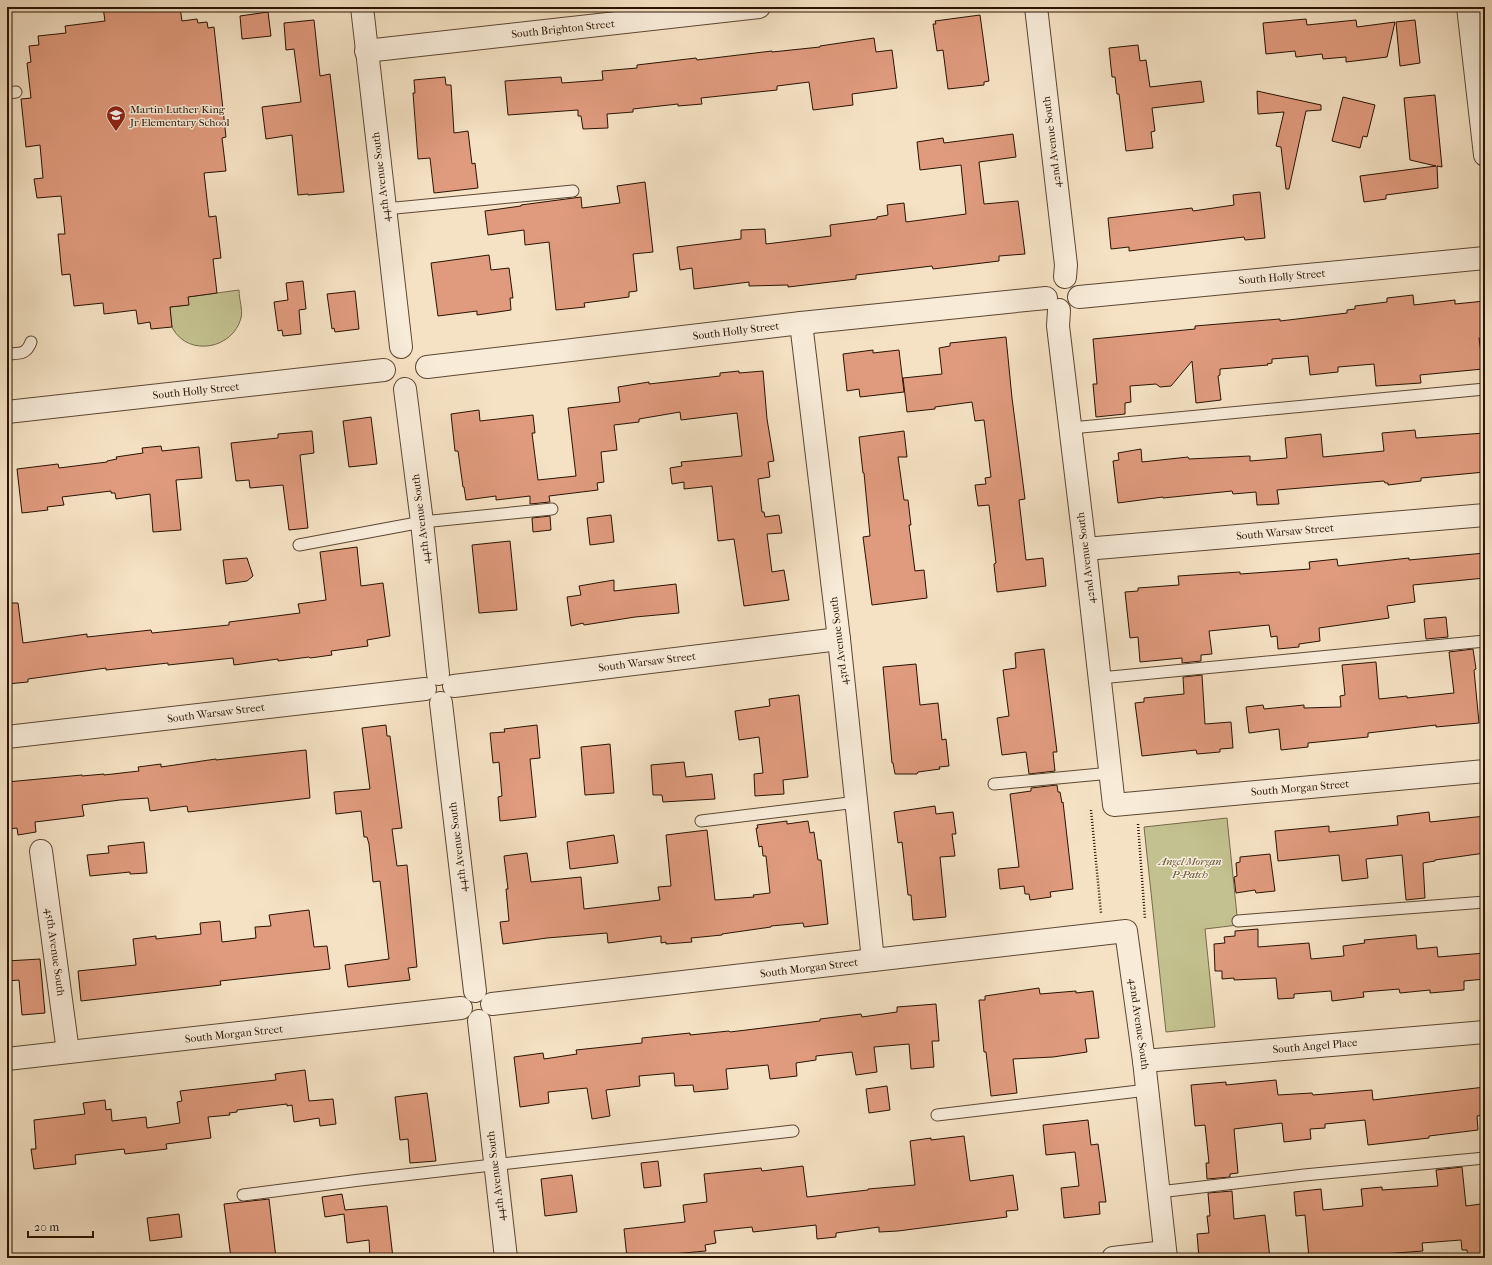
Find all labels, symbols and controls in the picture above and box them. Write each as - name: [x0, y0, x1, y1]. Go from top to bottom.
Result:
- street label: South Brighton Street: [511, 17, 615, 41]
- street label: 42nd Avenue South: [1040, 95, 1064, 189]
- place label: Martin Luther King Jr Elementary School: [129, 103, 230, 129]
- school or university icon: Martin Luther King Jr Elementary School: [105, 104, 127, 132]
- street label: 44th Avenue South: [369, 130, 393, 223]
- street label: South Holly Street: [1238, 267, 1326, 287]
- street label: South Holly Street: [692, 319, 780, 343]
- street label: South Holly Street: [152, 380, 240, 402]
- street label: 44th Avenue South: [409, 472, 433, 565]
- street label: 42nd Avenue South: [1074, 511, 1098, 605]
- street label: South Warsaw Street: [1236, 521, 1335, 543]
- street label: 43rd Avenue South: [827, 595, 851, 686]
- street label: South Warsaw Street: [598, 650, 697, 674]
- street label: South Warsaw Street: [167, 701, 266, 725]
- street label: South Morgan Street: [1250, 777, 1350, 799]
- street label: 44th Avenue South: [446, 800, 470, 893]
- park label: Angel Morgan P-Patch: [1157, 855, 1221, 881]
- street label: 45th Avenue South: [42, 907, 68, 998]
- street label: South Morgan Street: [759, 956, 859, 980]
- street label: 42nd Avenue South: [1126, 977, 1152, 1071]
- street label: South Morgan Street: [184, 1022, 284, 1046]
- street label: South Angel Place: [1272, 1036, 1358, 1056]
- street label: 44th Avenue South: [484, 1129, 508, 1222]
- scale bar: [28, 1213, 93, 1239]
- text: 20 m: [34, 1220, 59, 1234]

